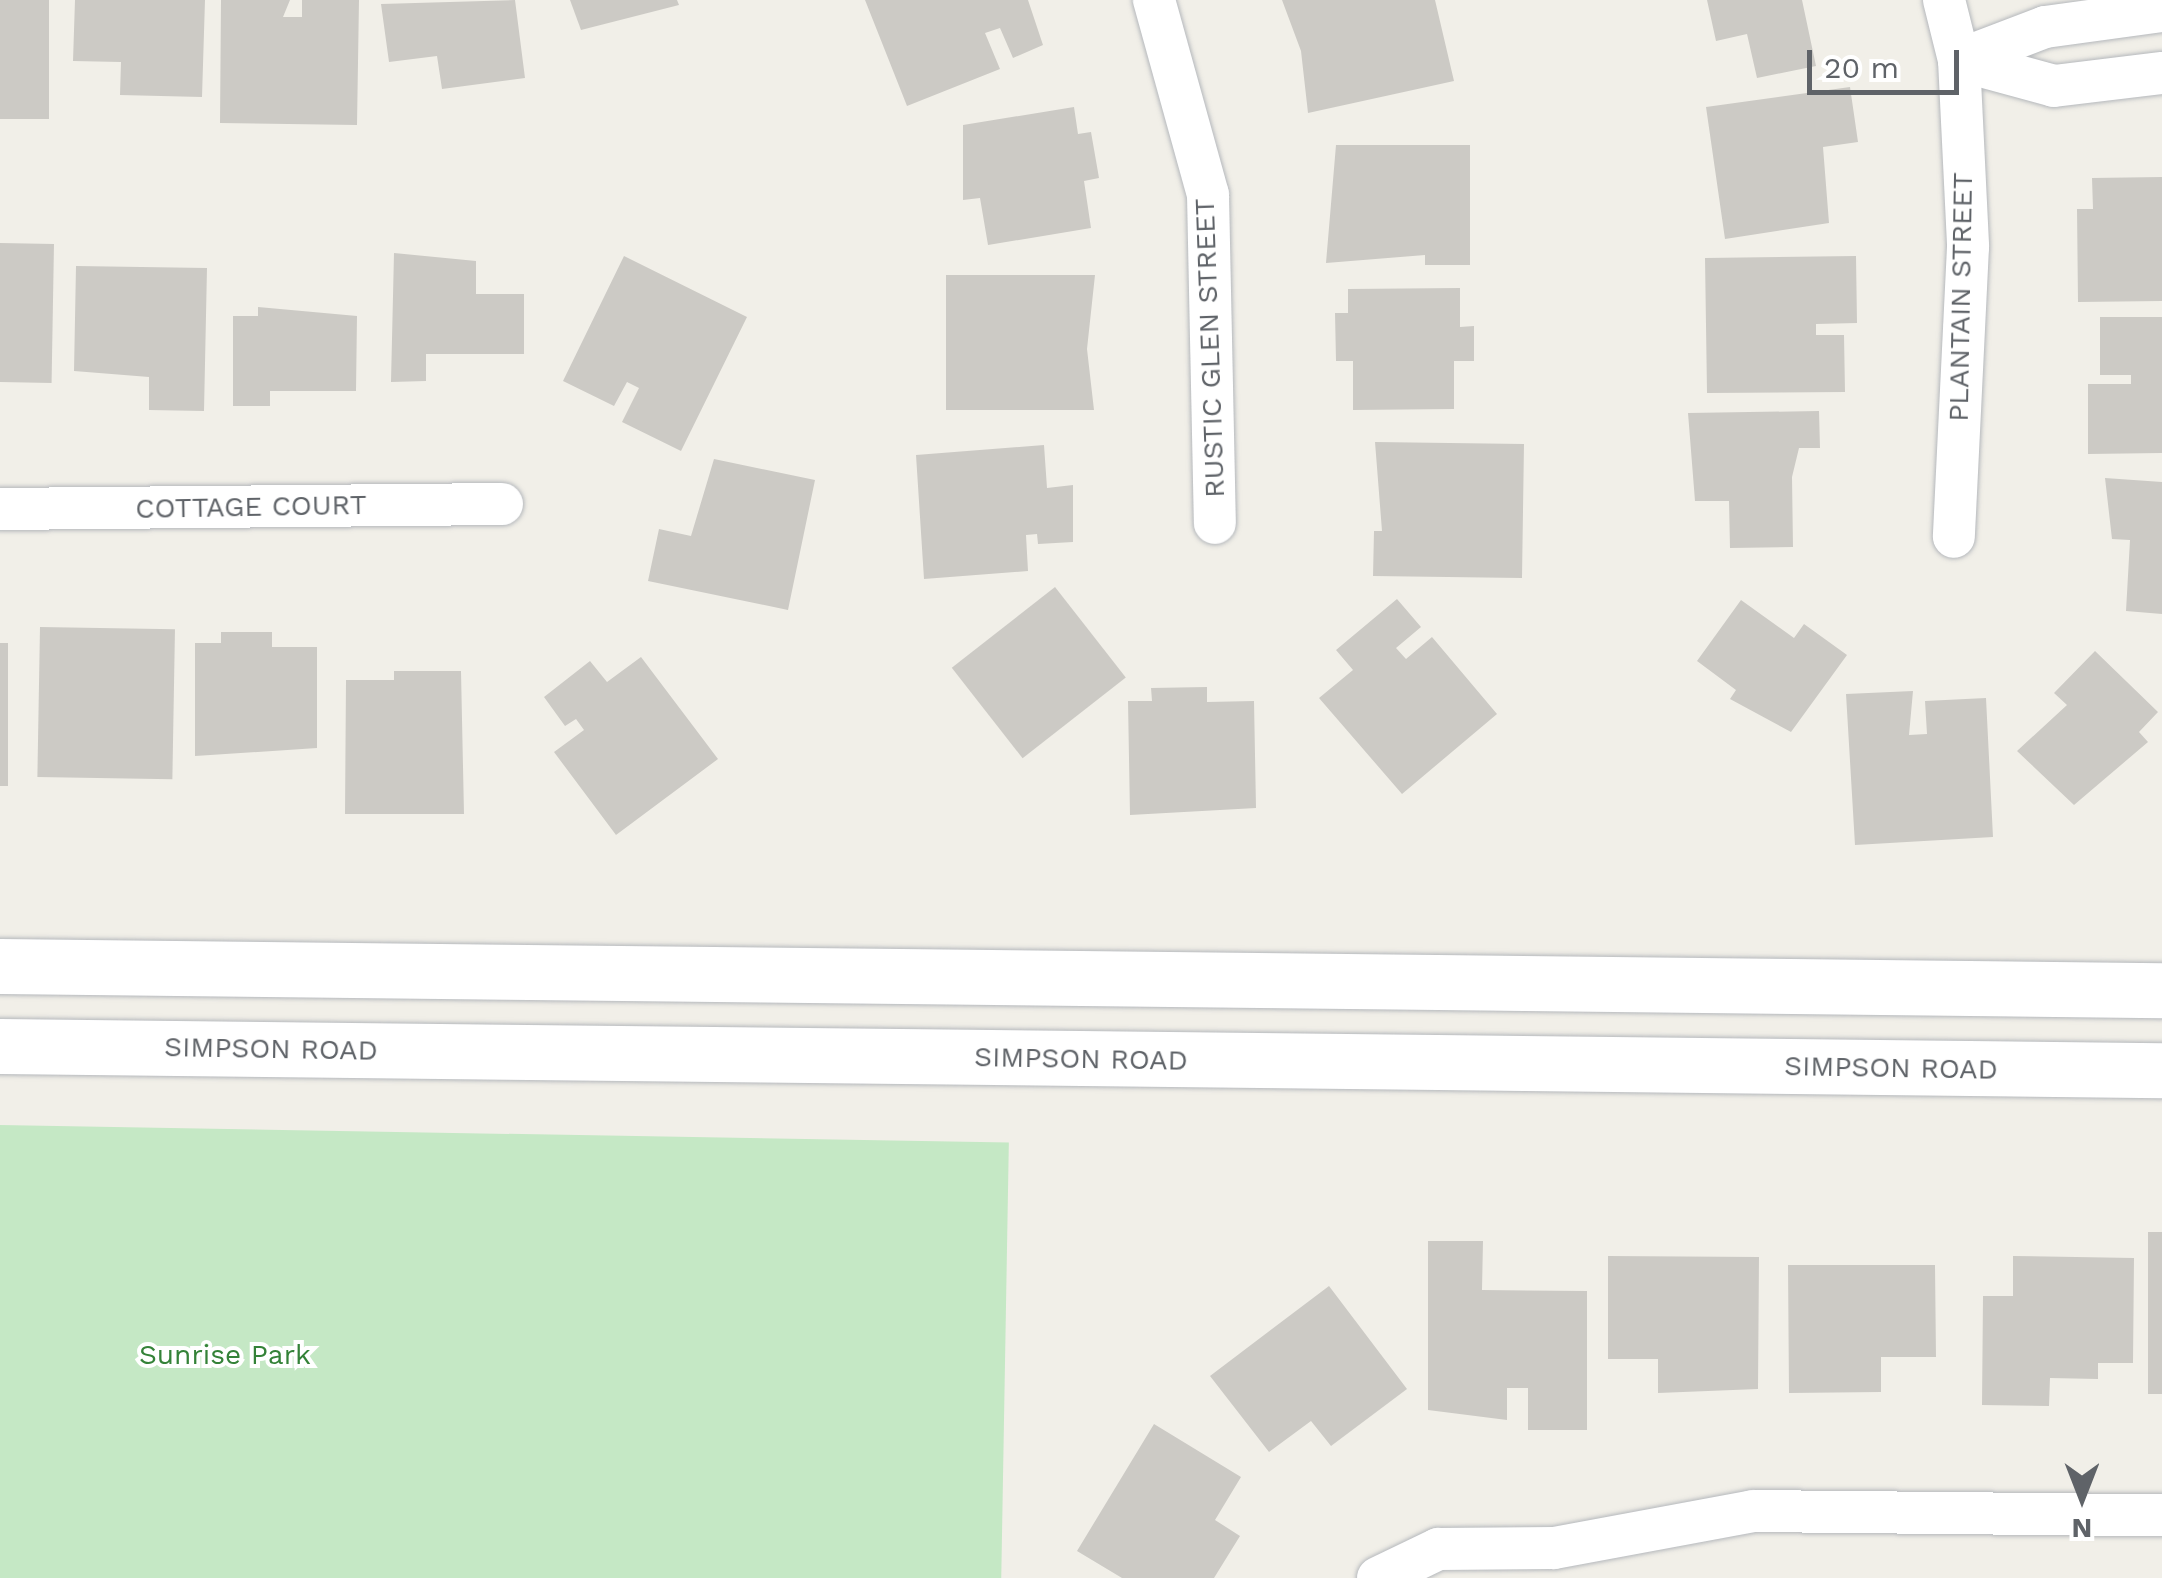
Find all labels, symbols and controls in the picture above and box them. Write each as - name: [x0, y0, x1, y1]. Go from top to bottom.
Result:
- scale bar: [1812, 30, 1964, 92]
- text: 20 m: [1824, 50, 1899, 85]
- street label: PLANTAIN STREET: [1942, 172, 1980, 422]
- street label: RUSTIC GLEN STREET: [1188, 198, 1232, 498]
- street label: COTTAGE COURT: [135, 488, 367, 526]
- street label: SIMPSON ROAD: [164, 1030, 378, 1068]
- street label: SIMPSON ROAD: [974, 1040, 1188, 1078]
- street label: SIMPSON ROAD: [1784, 1049, 1998, 1087]
- park label: Sunrise Park: [139, 1338, 311, 1372]
- north arrow: [2032, 1448, 2132, 1548]
- text: N: [2072, 1512, 2092, 1545]

